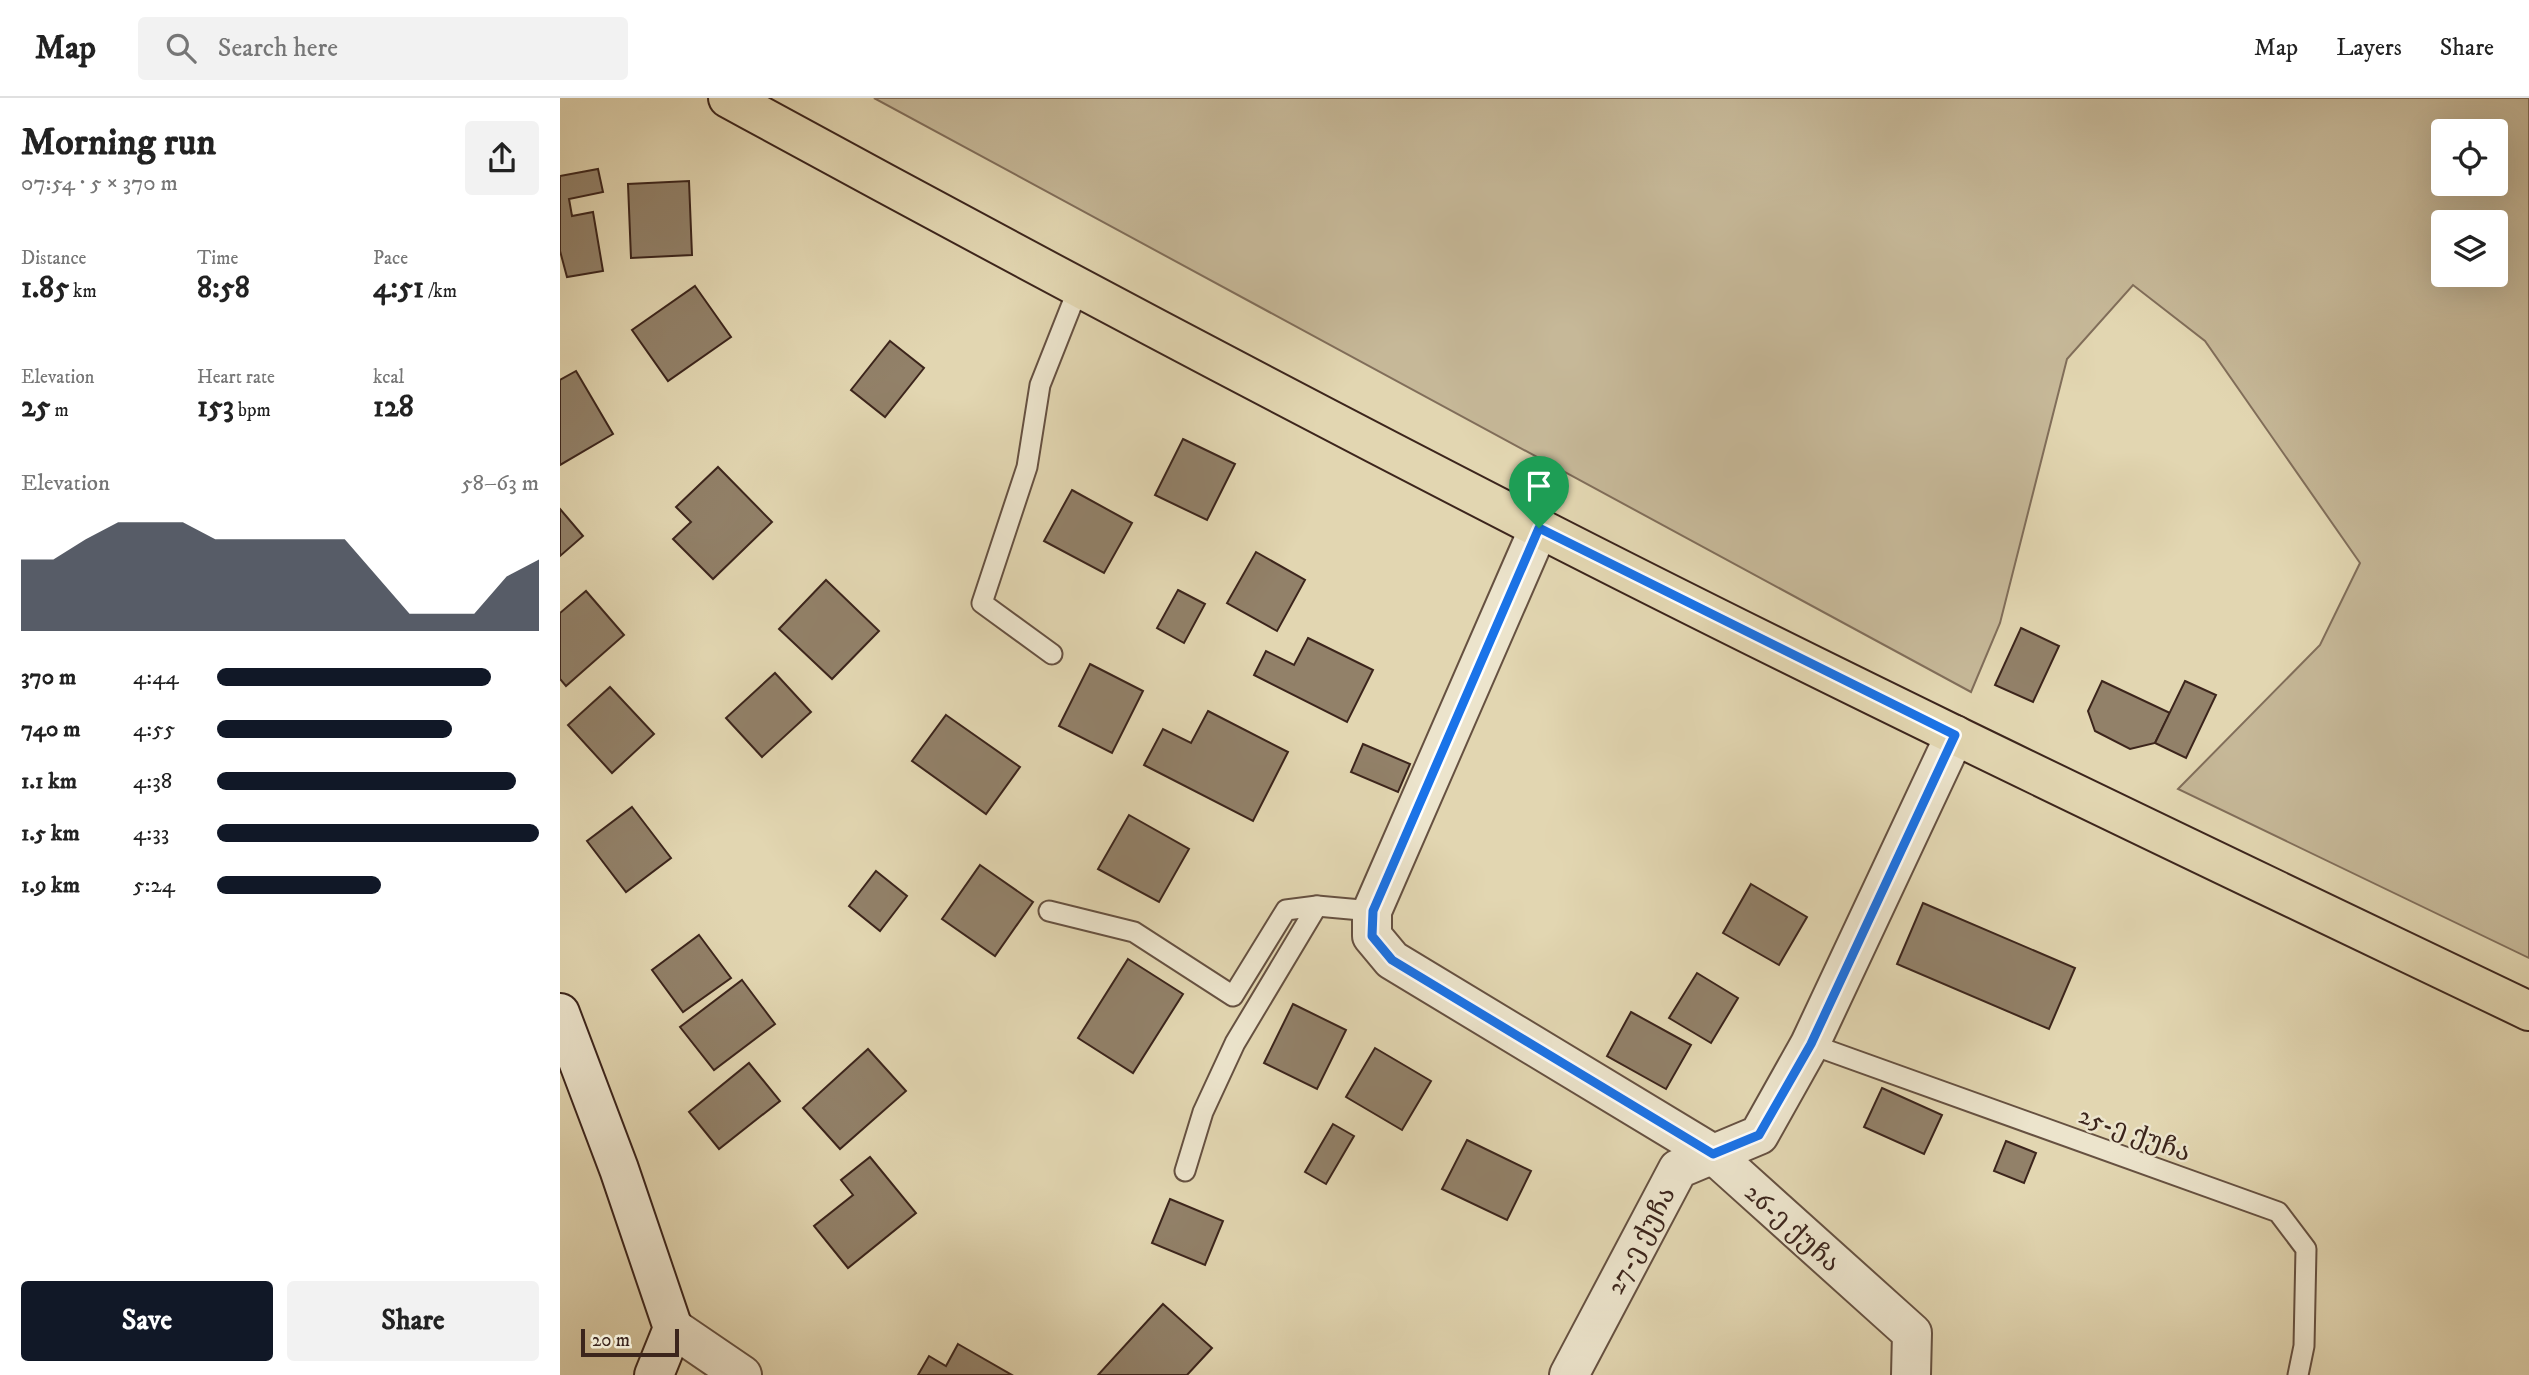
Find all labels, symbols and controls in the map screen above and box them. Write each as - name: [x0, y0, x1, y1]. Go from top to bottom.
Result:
- search box: [138, 17, 628, 80]
- text: Map: [35, 28, 96, 69]
- icon: search: [162, 29, 200, 67]
- text: Search here: [218, 32, 338, 65]
- text: Map: [2254, 33, 2298, 63]
- text: Layers: [2336, 33, 2402, 63]
- text: Share: [2440, 33, 2494, 63]
- text: Morning run: [21, 119, 216, 167]
- map controls: [2431, 119, 2508, 287]
- button: locate: [2431, 119, 2508, 196]
- button: share: [465, 121, 539, 195]
- text: 07:54 · 5 × 370 m: [21, 169, 178, 198]
- button: layers: [2431, 210, 2508, 287]
- text: Distance: [21, 247, 86, 270]
- text: Time: [197, 247, 238, 270]
- text: Pace: [373, 247, 408, 270]
- text: 1.85: [21, 270, 69, 307]
- text: 8:58: [197, 270, 250, 307]
- text: 4:51: [373, 270, 424, 307]
- text: km: [69, 280, 97, 303]
- text: /km: [424, 280, 457, 303]
- text: Elevation: [21, 366, 95, 389]
- text: Heart rate: [197, 366, 275, 389]
- text: kcal: [373, 366, 404, 389]
- text: 25: [21, 389, 50, 426]
- text: 153: [197, 389, 234, 426]
- text: 128: [373, 389, 414, 426]
- text: m: [50, 399, 69, 422]
- text: bpm: [234, 399, 271, 422]
- pin: [1509, 456, 1569, 528]
- icon: arrive: [1520, 467, 1558, 505]
- text: Elevation: [21, 469, 110, 498]
- text: 58–63 m: [461, 469, 539, 498]
- text: 370 m: [21, 663, 76, 692]
- text: 4:44: [133, 663, 179, 692]
- text: 740 m: [21, 715, 81, 744]
- text: 4:55: [133, 715, 175, 744]
- text: 1.1 km: [21, 767, 77, 796]
- text: 4:38: [133, 767, 172, 796]
- text: 1.5 km: [21, 819, 80, 848]
- text: 4:33: [133, 819, 169, 848]
- text: 1.9 km: [21, 871, 80, 900]
- text: 5:24: [133, 871, 175, 900]
- street label: 25-ე ქუჩა: [2074, 1099, 2195, 1170]
- street label: 26-ე ქუჩა: [1737, 1177, 1847, 1280]
- street label: 27-ე ქუჩა: [1599, 1181, 1683, 1300]
- button: Save: [21, 1281, 273, 1361]
- button: Share: [287, 1281, 539, 1361]
- scale bar: [581, 1326, 679, 1358]
- text: 20 m: [592, 1329, 630, 1352]

